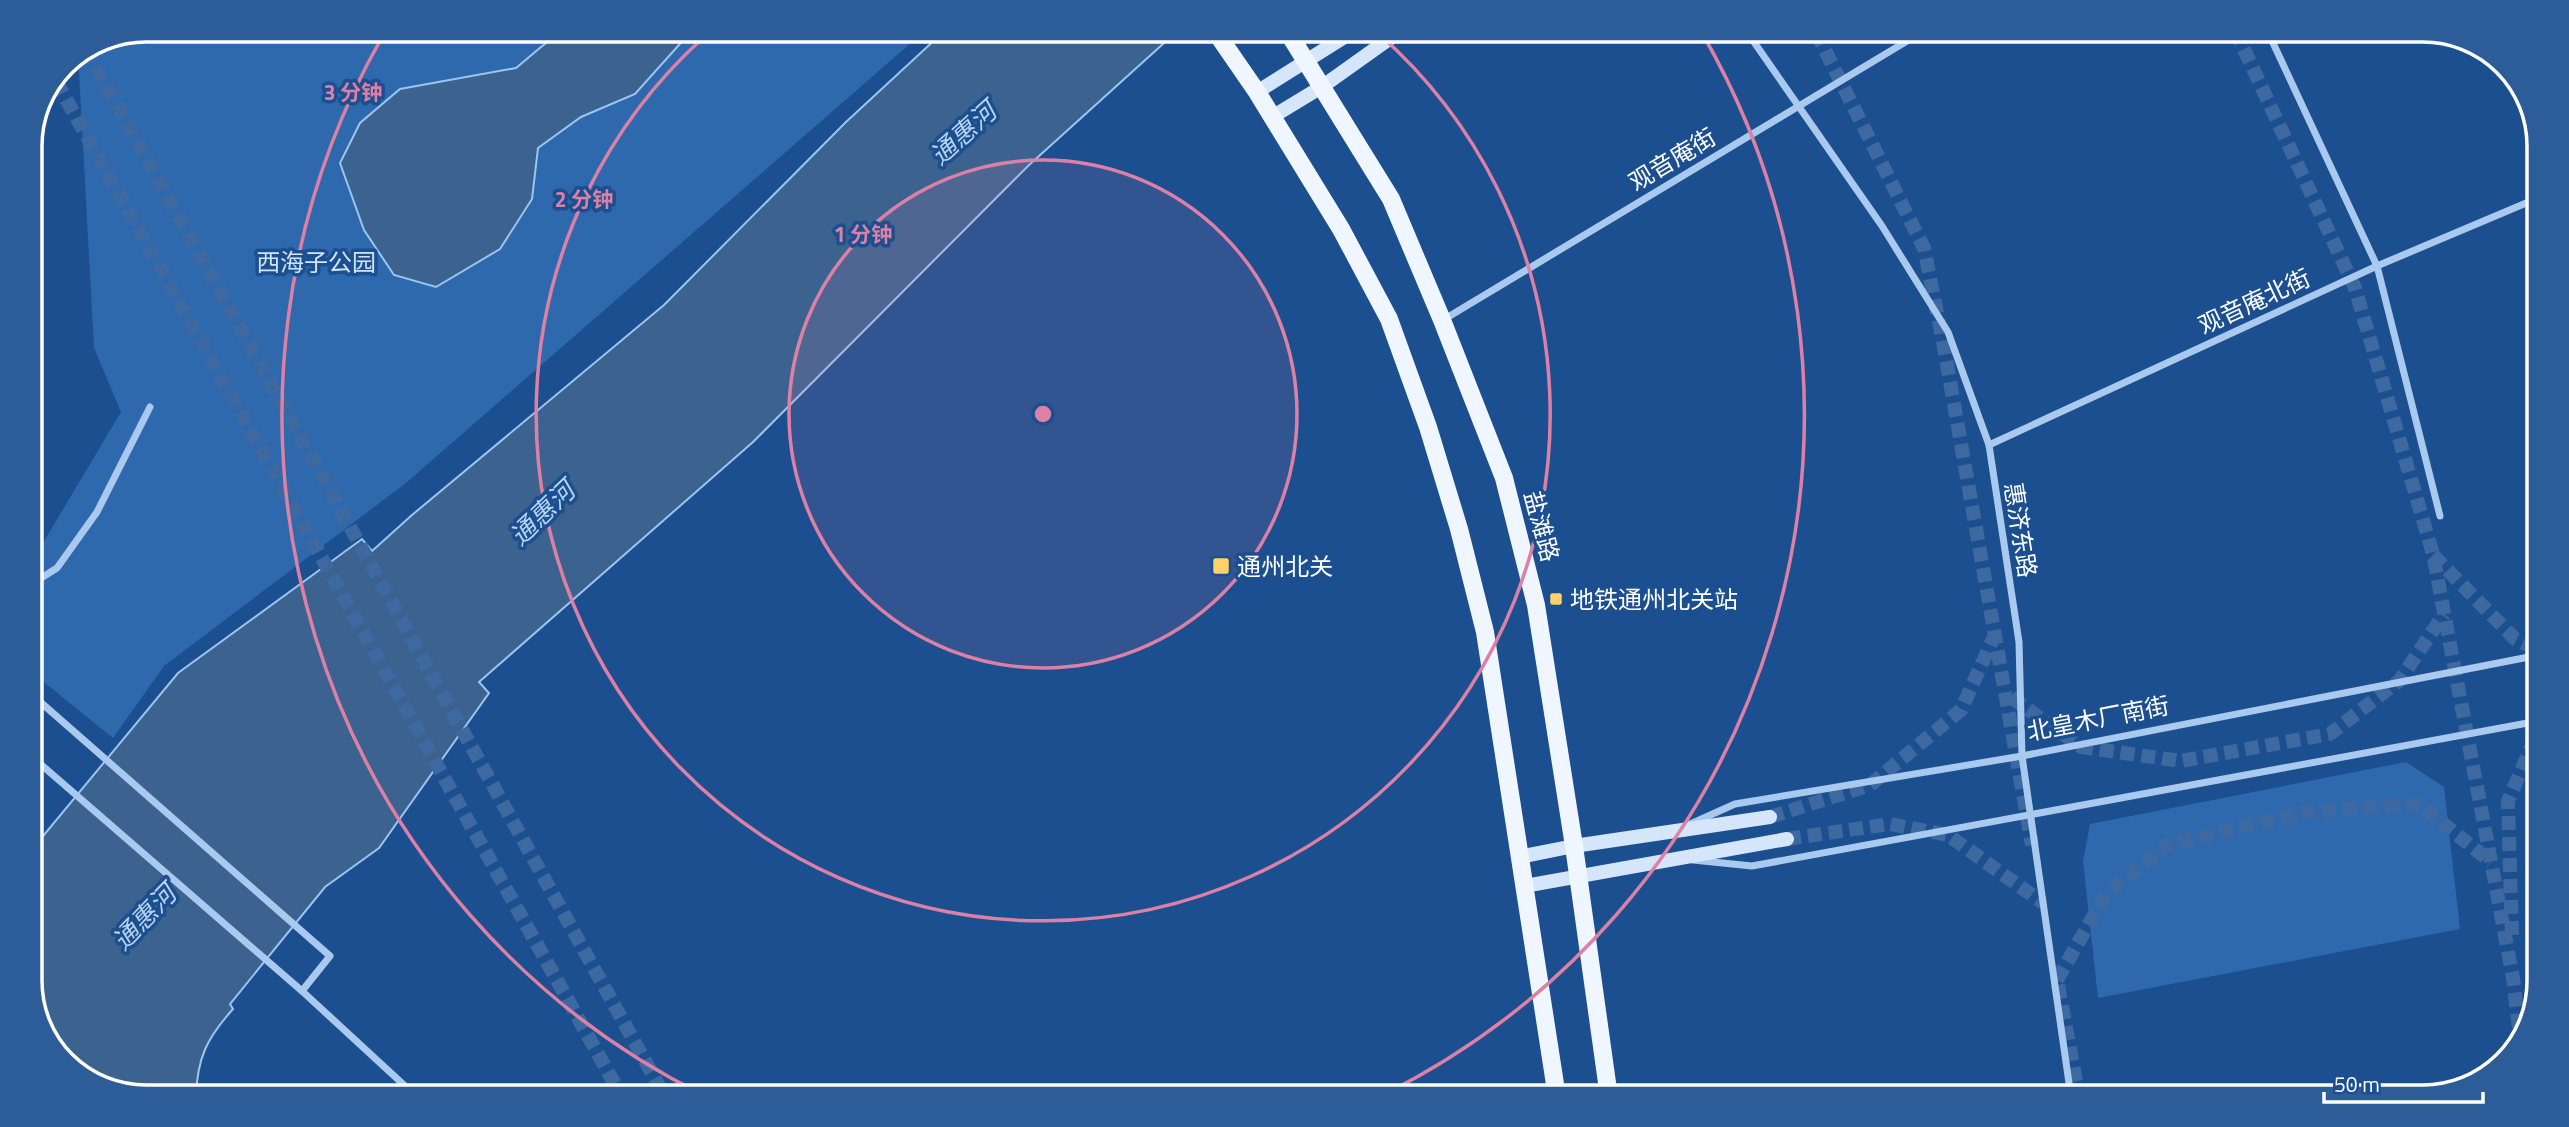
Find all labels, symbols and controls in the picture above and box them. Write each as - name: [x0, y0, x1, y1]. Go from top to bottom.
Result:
- text: 3 分钟: [324, 76, 382, 108]
- water label: 通惠河: [921, 89, 1009, 174]
- street label: 观音庵街: [1622, 119, 1722, 199]
- text: 2 分钟: [555, 183, 613, 215]
- text: 1 分钟: [834, 218, 892, 250]
- park label: 西海子公园: [256, 244, 376, 280]
- street label: 观音庵北街: [2192, 259, 2316, 343]
- centre of rings: [1031, 402, 1055, 426]
- water label: 通惠河: [500, 468, 587, 554]
- street label: 惠济东路: [1996, 480, 2046, 580]
- street label: 盐滩路: [1515, 487, 1569, 565]
- place label: 通州北关: [1237, 548, 1333, 584]
- marker: 通州北关: [1211, 556, 1231, 576]
- place label: 地铁通州北关站: [1570, 581, 1738, 617]
- marker: 地铁通州北关站: [1548, 591, 1564, 607]
- street label: 北皇木厂南街: [2024, 687, 2172, 749]
- water label: 通惠河: [103, 872, 189, 959]
- scale bar: [2324, 1060, 2483, 1104]
- text: 50 m: [2334, 1068, 2380, 1100]

